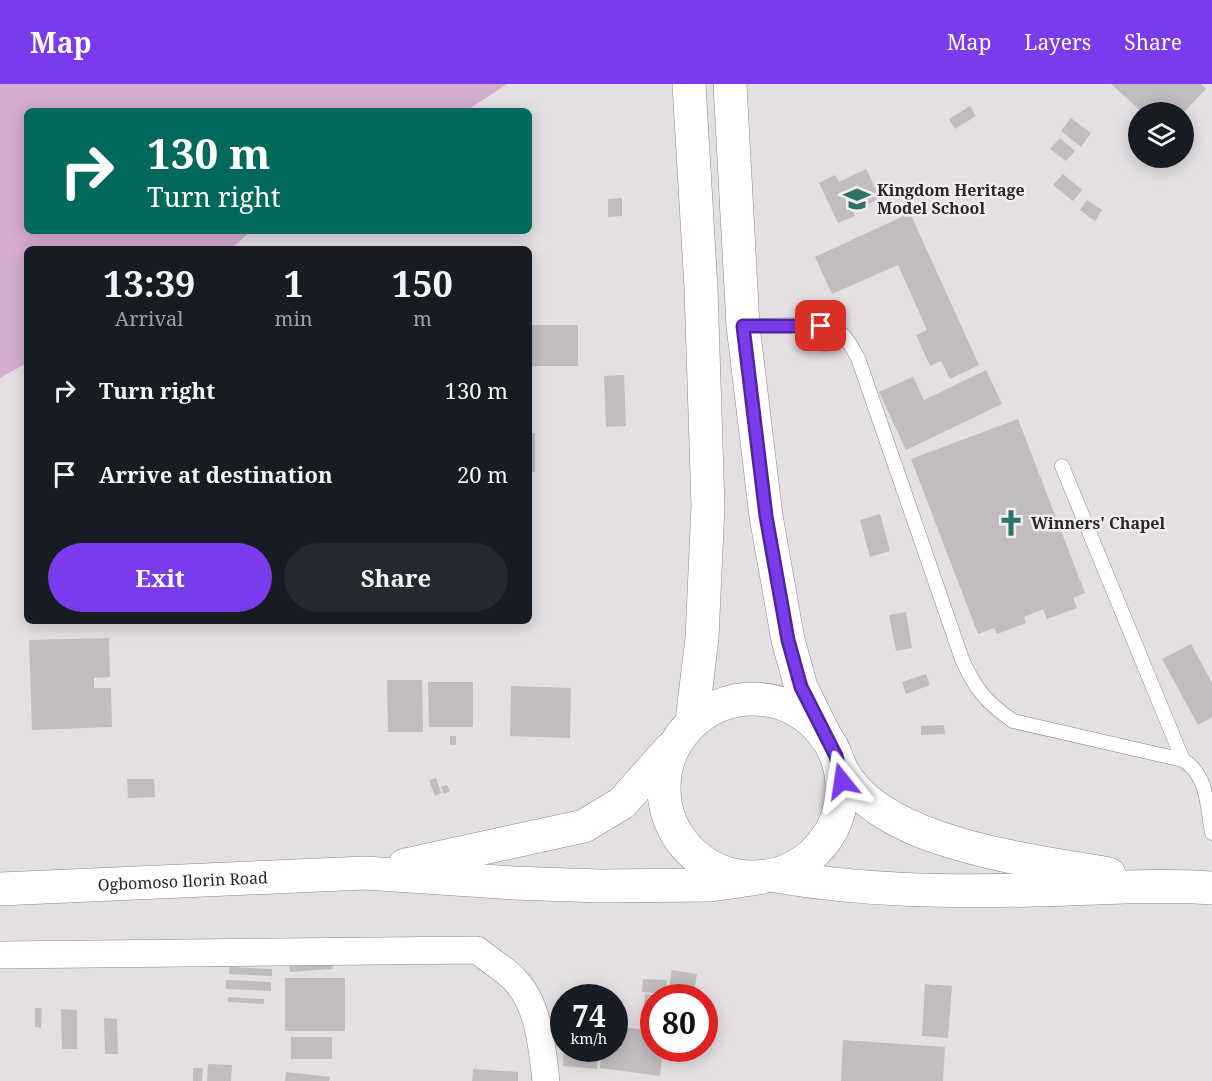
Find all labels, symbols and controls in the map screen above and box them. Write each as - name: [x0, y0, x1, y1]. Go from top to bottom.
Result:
- text: Map: [30, 23, 92, 61]
- text: Map: [947, 28, 991, 56]
- text: Layers: [1024, 28, 1091, 56]
- text: Share: [1124, 28, 1182, 56]
- map controls: [1128, 102, 1194, 168]
- button: layers: [1128, 102, 1194, 168]
- text: 130 m: [147, 124, 271, 181]
- icon: right: [48, 132, 126, 210]
- text: Turn right: [147, 178, 280, 215]
- place label: Kingdom Heritage Model School: [877, 179, 1025, 219]
- school or university icon: Kingdom Heritage Model School: [842, 184, 872, 214]
- text: 13:39: [103, 259, 195, 308]
- text: 1: [283, 259, 304, 308]
- text: 150: [392, 259, 453, 308]
- pin: [795, 300, 846, 351]
- text: Arrival: [115, 305, 183, 332]
- text: min: [275, 305, 313, 332]
- text: m: [413, 305, 432, 332]
- icon: arrive: [804, 309, 837, 342]
- icon: right: [48, 374, 81, 407]
- text: Turn right: [99, 375, 215, 405]
- text: 130 m: [445, 375, 508, 405]
- icon: arrive: [48, 458, 81, 491]
- text: Arrive at destination: [99, 459, 333, 489]
- text: 20 m: [457, 459, 508, 489]
- church icon: Winners' Chapel: [996, 508, 1026, 538]
- place label: Winners' Chapel: [1031, 512, 1166, 534]
- button: Exit: [48, 543, 272, 612]
- button: Share: [284, 543, 508, 612]
- position arrow: [810, 749, 874, 813]
- street label: Ogbomoso Ilorin Road: [97, 866, 269, 896]
- speed limit sign: 80: [640, 984, 718, 1062]
- text: 74: [572, 995, 606, 1036]
- text: km/h: [571, 1028, 607, 1048]

